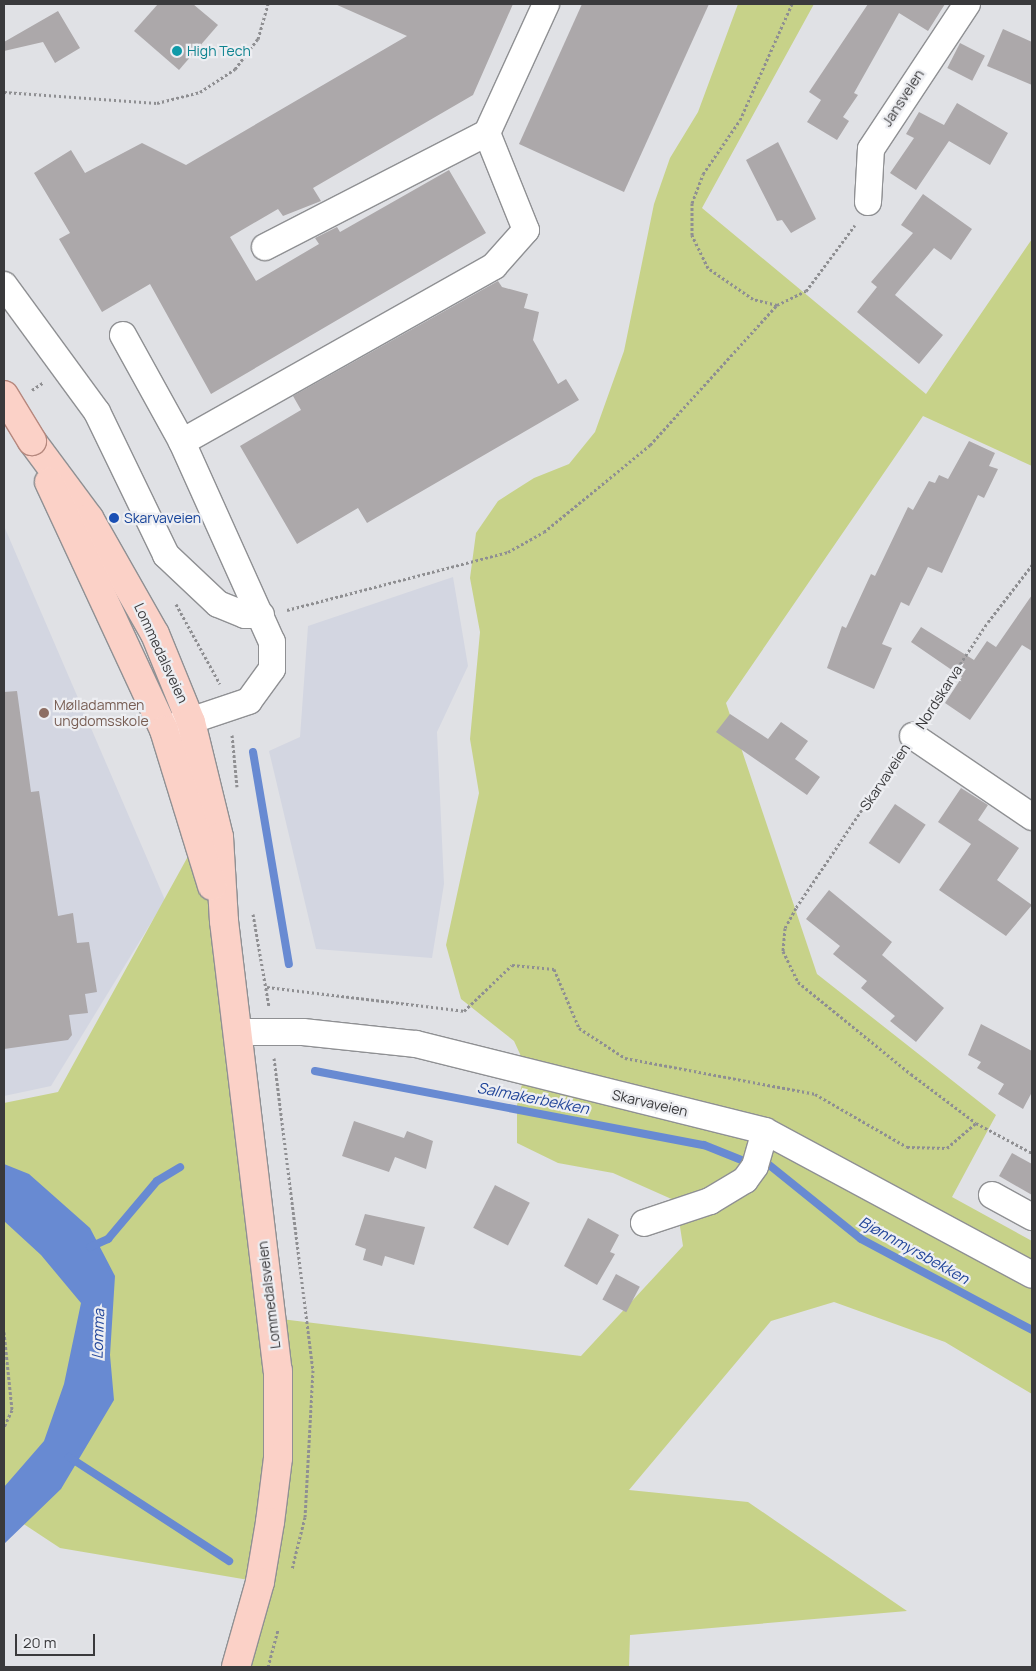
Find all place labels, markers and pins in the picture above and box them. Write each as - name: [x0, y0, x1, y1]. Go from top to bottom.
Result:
- place label: High Tech: [187, 43, 251, 59]
- marker: High Tech: [171, 45, 183, 57]
- place label: Skarvaveien: [124, 510, 201, 526]
- marker: Skarvaveien: [108, 512, 120, 524]
- place label: Mølladammen ungdomsskole: [54, 697, 149, 730]
- marker: Mølladammen ungdomsskole: [38, 707, 50, 719]

